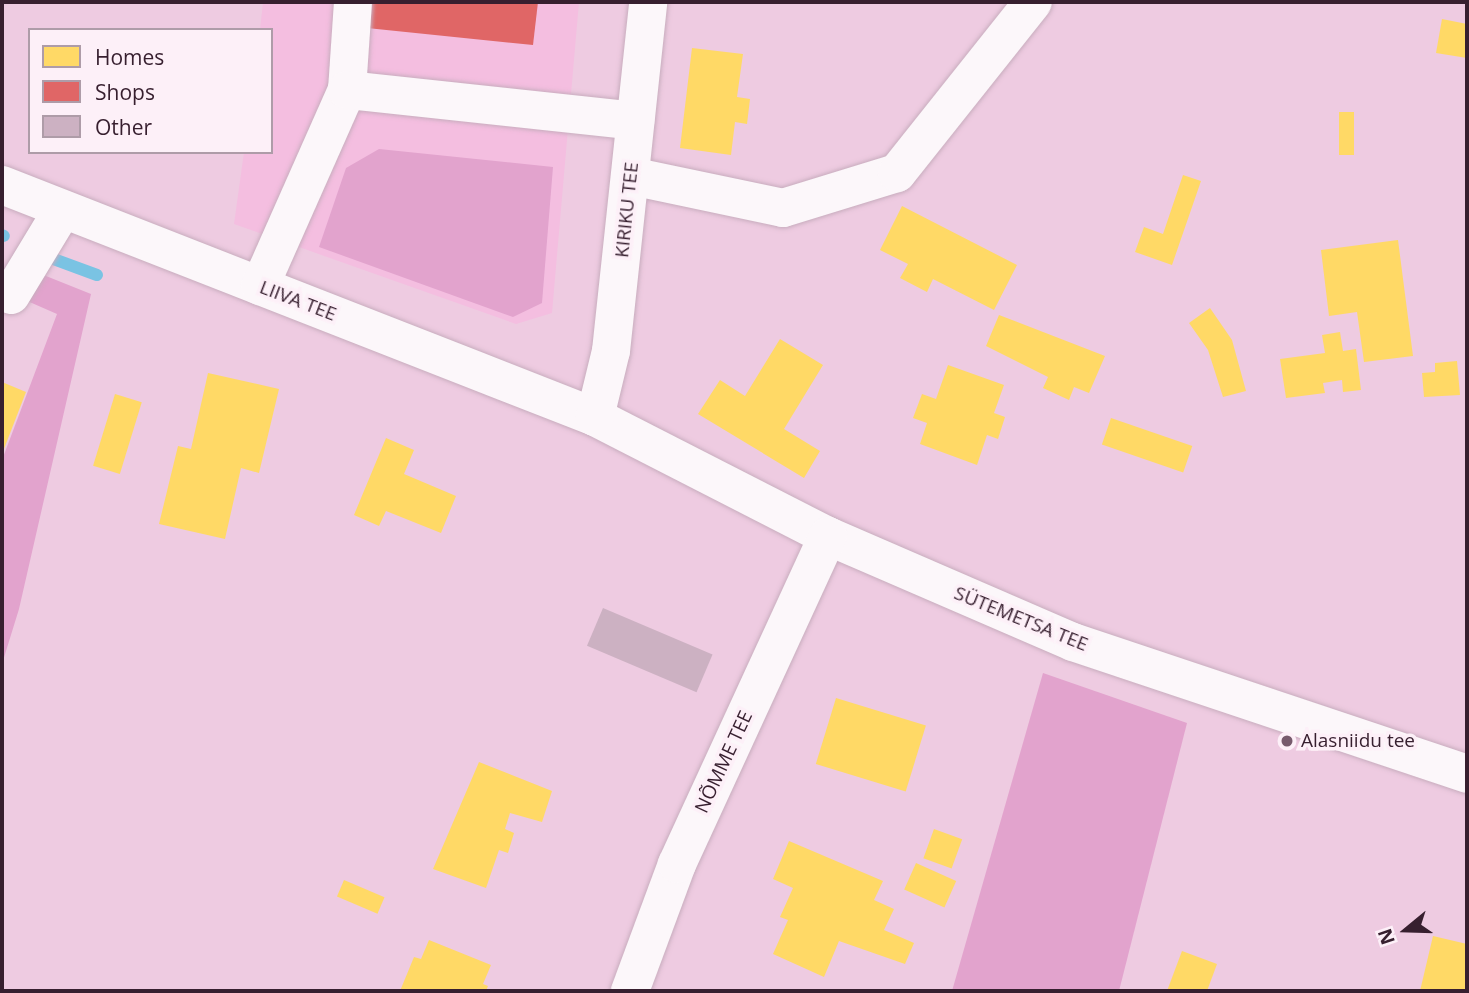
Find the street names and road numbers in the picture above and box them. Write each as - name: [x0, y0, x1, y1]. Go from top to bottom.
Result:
- street label: KIRIKU TEE: [611, 161, 643, 259]
- street label: LIIVA TEE: [256, 276, 340, 326]
- street label: SÜTEMETSA TEE: [951, 582, 1091, 656]
- street label: NÕMME TEE: [690, 707, 758, 817]

